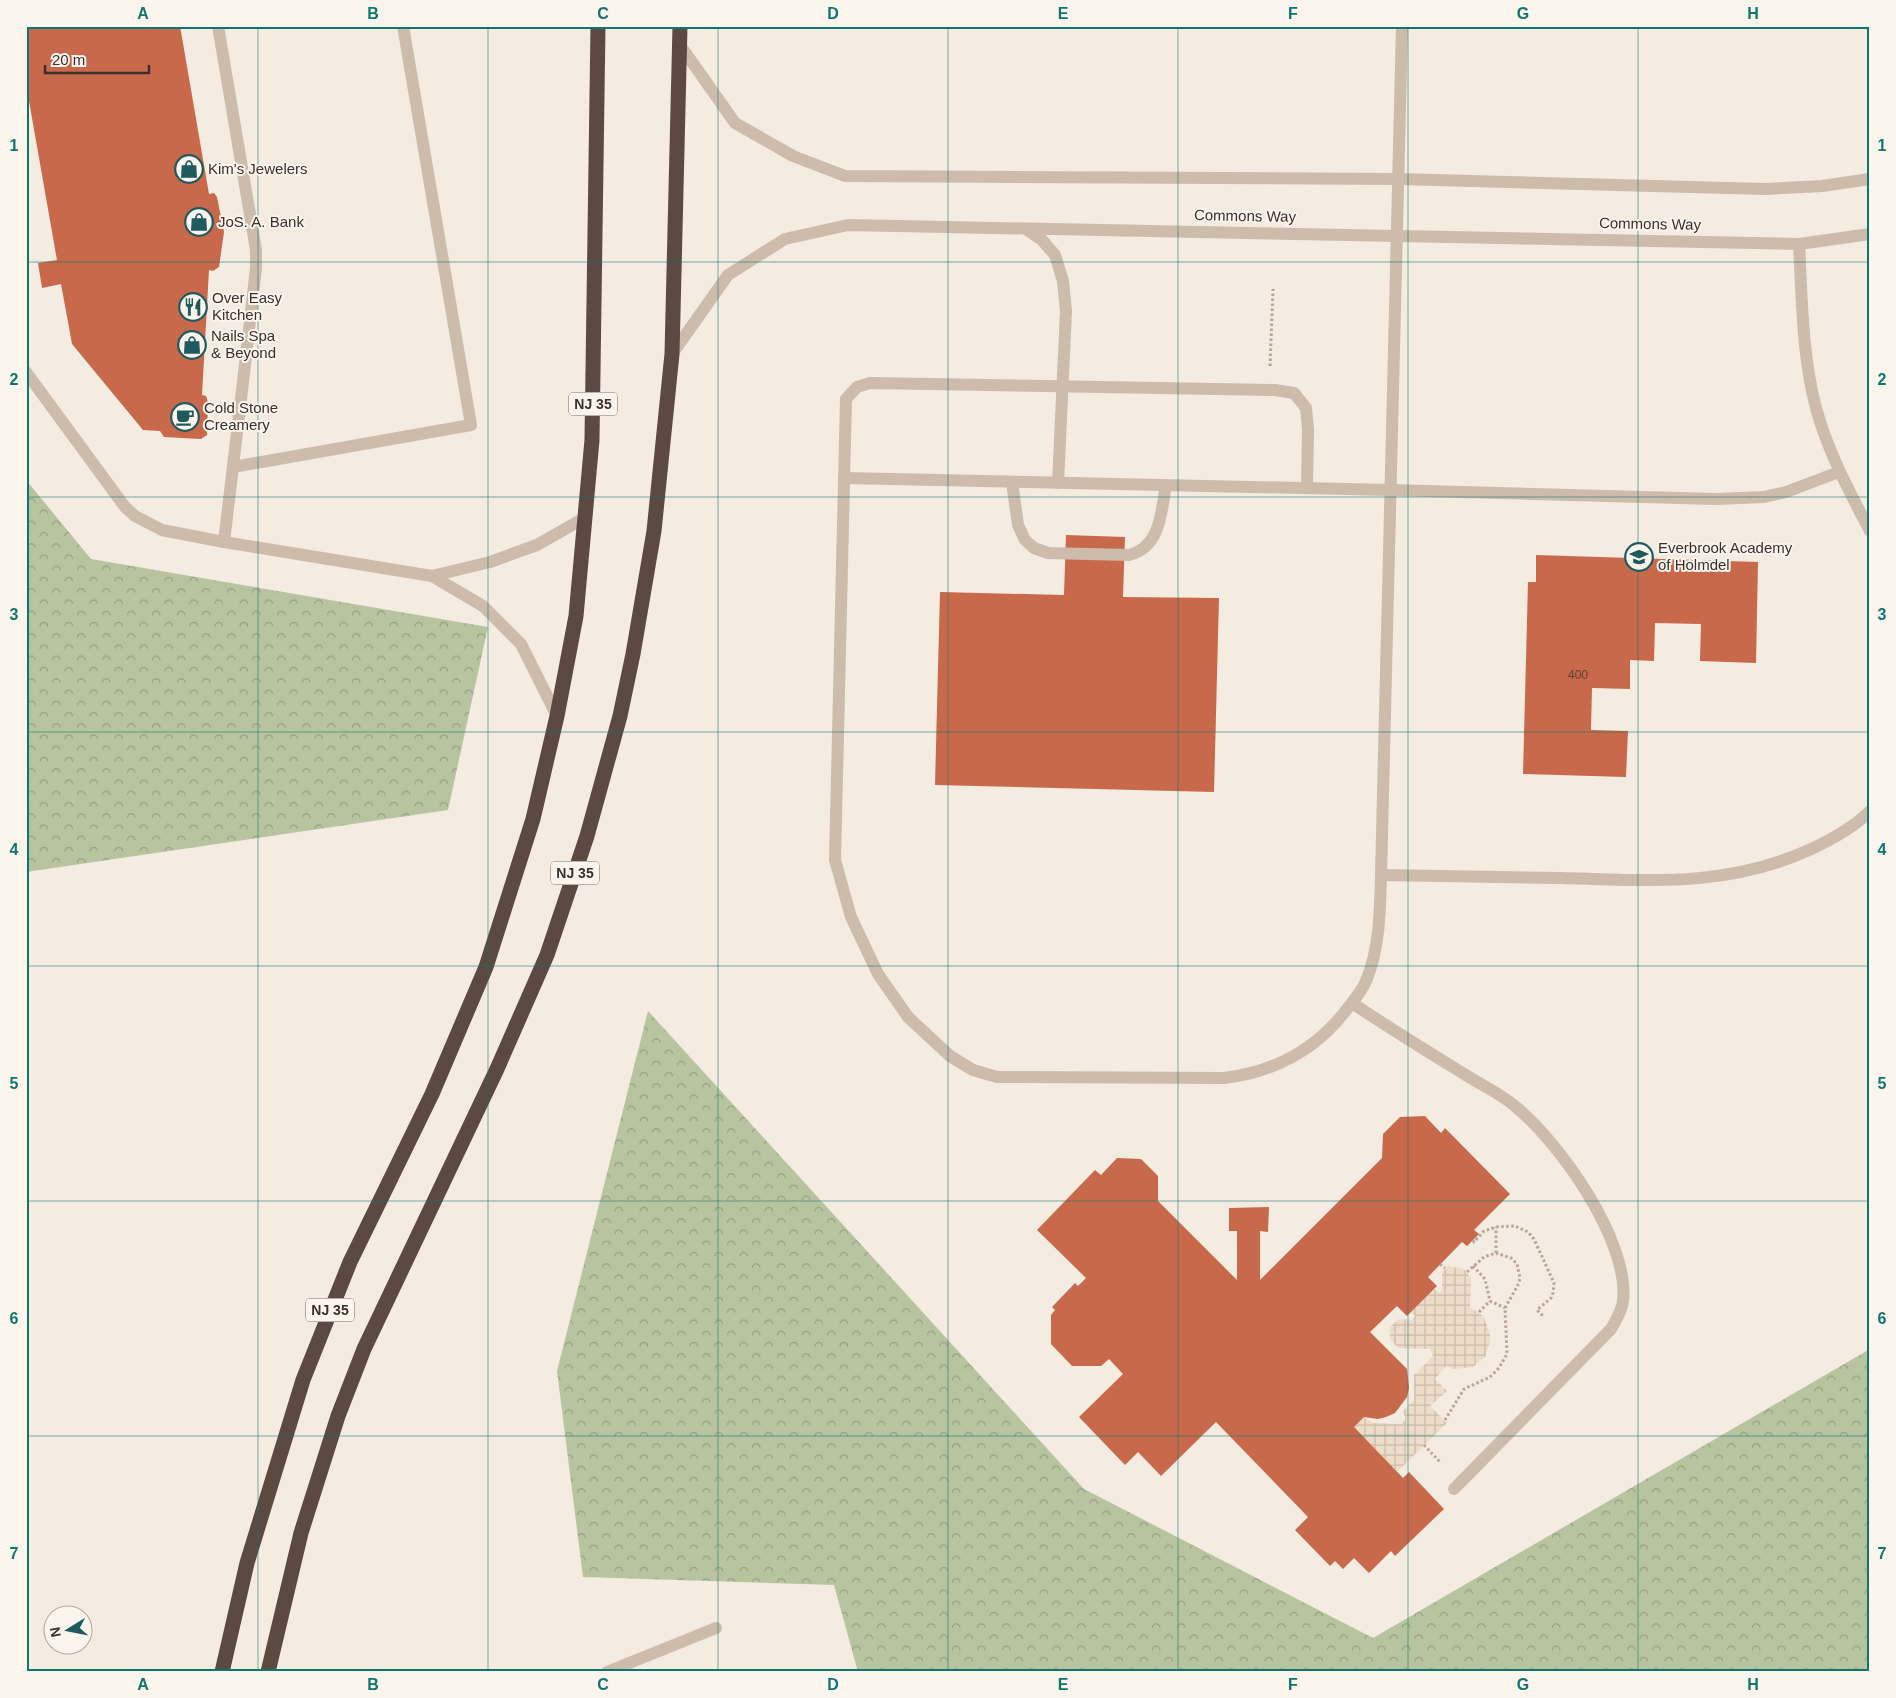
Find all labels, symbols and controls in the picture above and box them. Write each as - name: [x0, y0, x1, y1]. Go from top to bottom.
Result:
- text: A: [137, 5, 149, 22]
- text: B: [367, 5, 379, 22]
- text: C: [597, 5, 609, 22]
- text: D: [827, 5, 839, 22]
- text: E: [1058, 5, 1069, 22]
- text: F: [1288, 5, 1298, 22]
- text: G: [1517, 5, 1529, 22]
- text: H: [1747, 5, 1759, 22]
- scale bar: [45, 42, 149, 74]
- text: 20 m: [52, 51, 85, 68]
- text: 1: [10, 137, 19, 154]
- text: 1: [1878, 137, 1887, 154]
- shop icon: Kim's Jewelers: [174, 154, 204, 184]
- place label: Kim's Jewelers: [208, 160, 308, 177]
- street label: Commons Way: [1194, 206, 1297, 225]
- shop icon: JoS. A. Bank: [184, 207, 214, 237]
- place label: JoS. A. Bank: [218, 213, 304, 230]
- street label: Commons Way: [1599, 214, 1702, 233]
- place label: Over Easy Kitchen: [212, 289, 283, 323]
- restaurant icon: Over Easy Kitchen: [178, 292, 208, 322]
- place label: Nails Spa & Beyond: [211, 327, 276, 361]
- shop icon: Nails Spa & Beyond: [177, 330, 207, 360]
- text: 2: [10, 371, 19, 388]
- text: 2: [1878, 371, 1887, 388]
- road number: NJ 35: [569, 392, 617, 416]
- place label: Cold Stone Creamery: [204, 399, 278, 433]
- cafe icon: Cold Stone Creamery: [170, 402, 200, 432]
- place label: Everbrook Academy of Holmdel: [1658, 539, 1793, 573]
- school or university icon: Everbrook Academy of Holmdel: [1624, 542, 1654, 572]
- text: 3: [10, 606, 19, 623]
- text: 3: [1878, 606, 1887, 623]
- house number: 400: [1568, 668, 1588, 682]
- text: 4: [10, 841, 19, 858]
- text: 4: [1878, 841, 1887, 858]
- road number: NJ 35: [551, 861, 599, 884]
- text: 5: [10, 1075, 19, 1092]
- text: 5: [1878, 1075, 1887, 1092]
- road number: NJ 35: [306, 1298, 354, 1322]
- text: 6: [10, 1310, 19, 1327]
- text: 6: [1878, 1310, 1887, 1327]
- text: 7: [10, 1545, 19, 1562]
- text: 7: [1878, 1545, 1887, 1562]
- north arrow: [42, 1606, 92, 1656]
- text: N: [46, 1626, 64, 1639]
- text: A: [137, 1676, 149, 1693]
- text: B: [367, 1676, 379, 1693]
- text: C: [597, 1676, 609, 1693]
- text: D: [827, 1676, 839, 1693]
- text: E: [1058, 1676, 1069, 1693]
- text: F: [1288, 1676, 1298, 1693]
- text: G: [1517, 1676, 1529, 1693]
- text: H: [1747, 1676, 1759, 1693]

